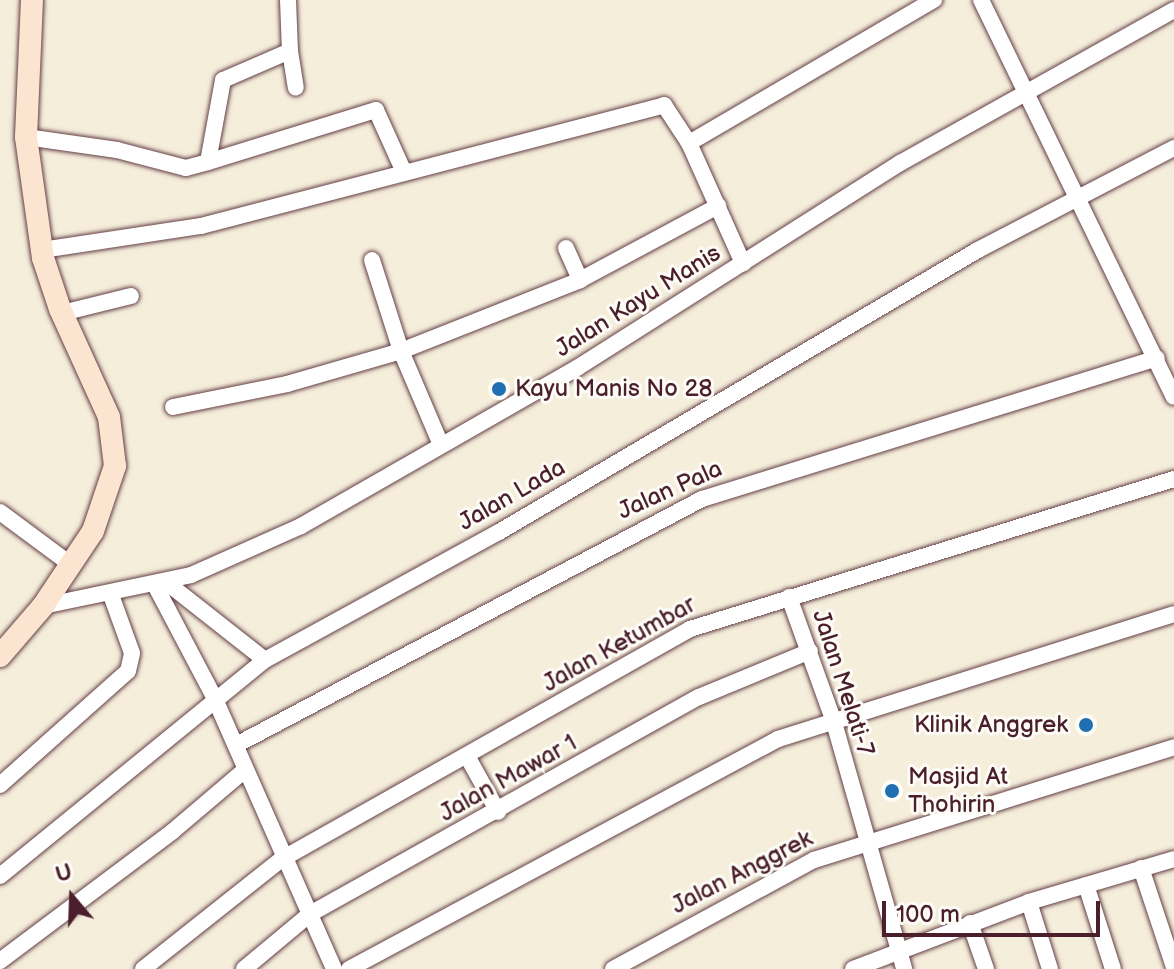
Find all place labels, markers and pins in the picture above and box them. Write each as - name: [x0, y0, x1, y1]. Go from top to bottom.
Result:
- place label: Kayu Manis No 28: [515, 375, 713, 403]
- marker: Kayu Manis No 28: [490, 380, 508, 398]
- place label: Klinik Anggrek: [914, 711, 1068, 739]
- marker: Klinik Anggrek: [1075, 714, 1097, 736]
- place label: Masjid At Thohirin: [908, 763, 1008, 819]
- marker: Masjid At Thohirin: [883, 782, 901, 800]

